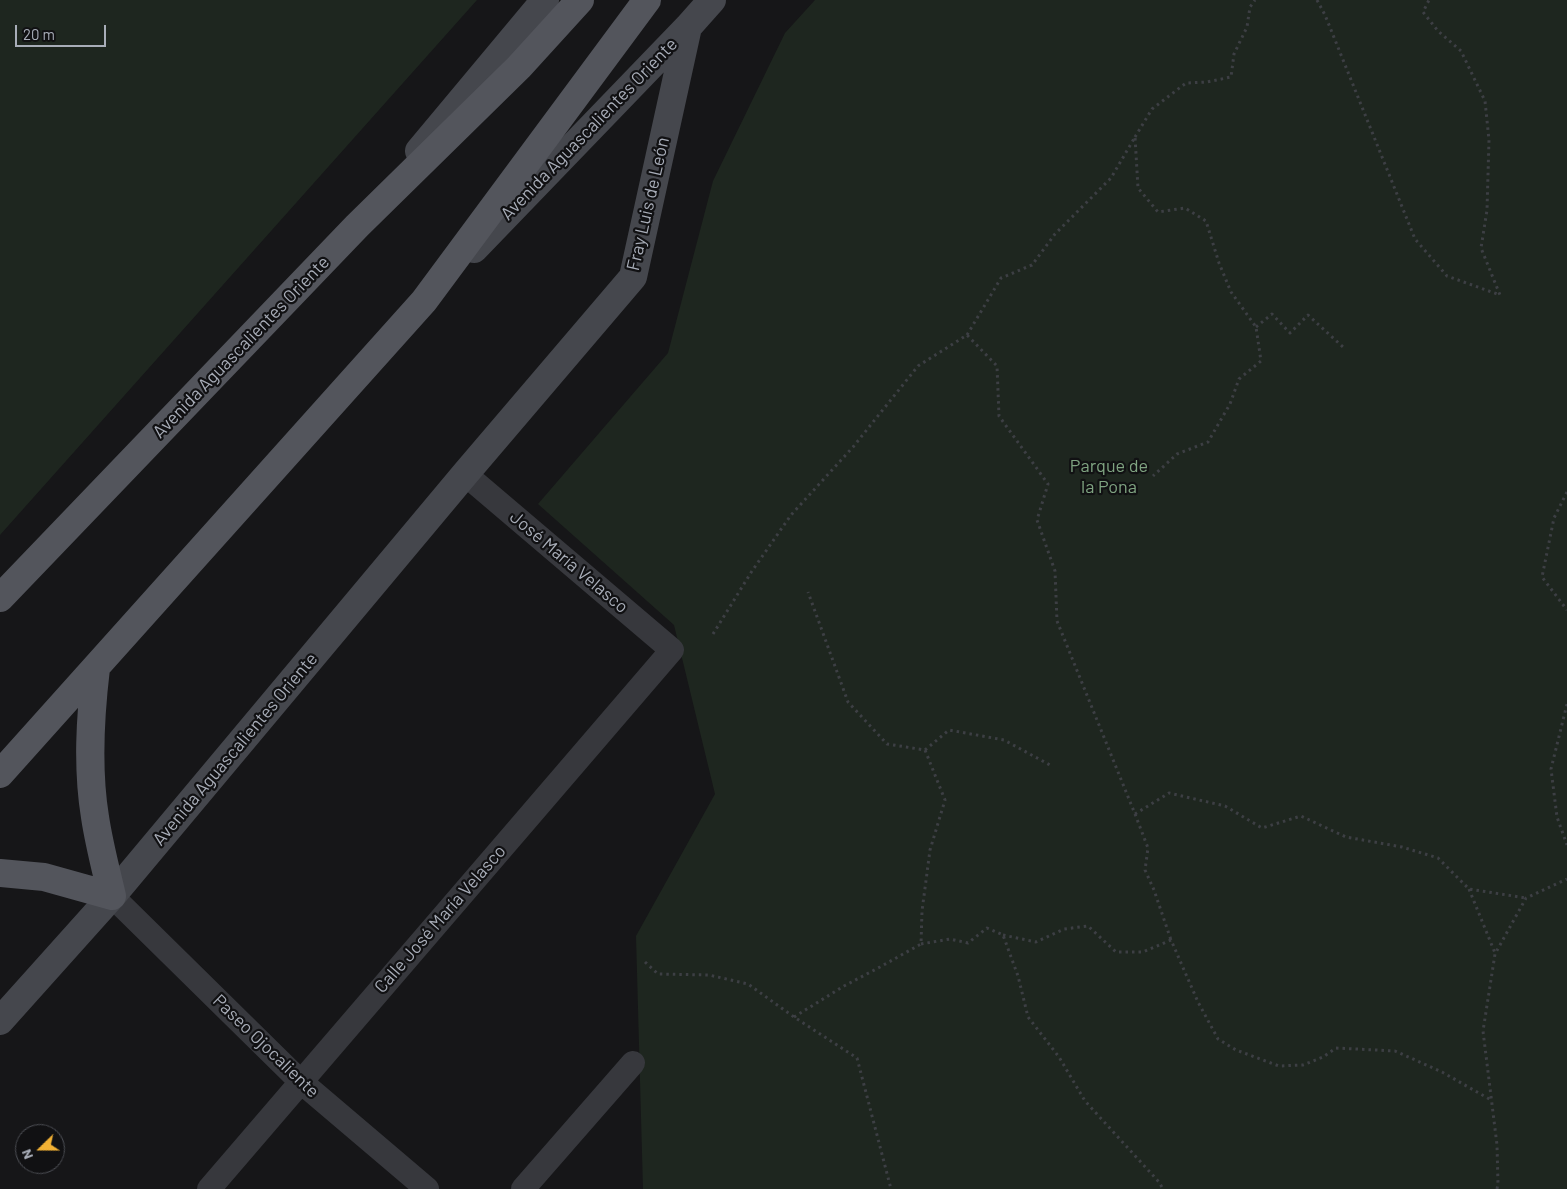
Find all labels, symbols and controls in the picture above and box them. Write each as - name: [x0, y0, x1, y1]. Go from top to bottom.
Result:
- scale bar: [18, 15, 109, 47]
- text: 20 m: [23, 25, 55, 43]
- street label: Avenida Aguascalientes Oriente: [496, 33, 682, 225]
- street label: Fray Luis de León: [622, 135, 674, 273]
- street label: Avenida Aguascalientes Oriente: [148, 251, 334, 443]
- park label: Parque de la Pona: [1070, 455, 1148, 498]
- street label: José María Velasco: [505, 506, 633, 618]
- street label: Avenida Aguascalientes Oriente: [148, 648, 322, 850]
- street label: Calle José María Velasco: [370, 841, 510, 997]
- street label: Paseo Ojocaliente: [208, 990, 324, 1102]
- north arrow: [15, 1124, 65, 1174]
- text: N: [17, 1147, 36, 1162]

